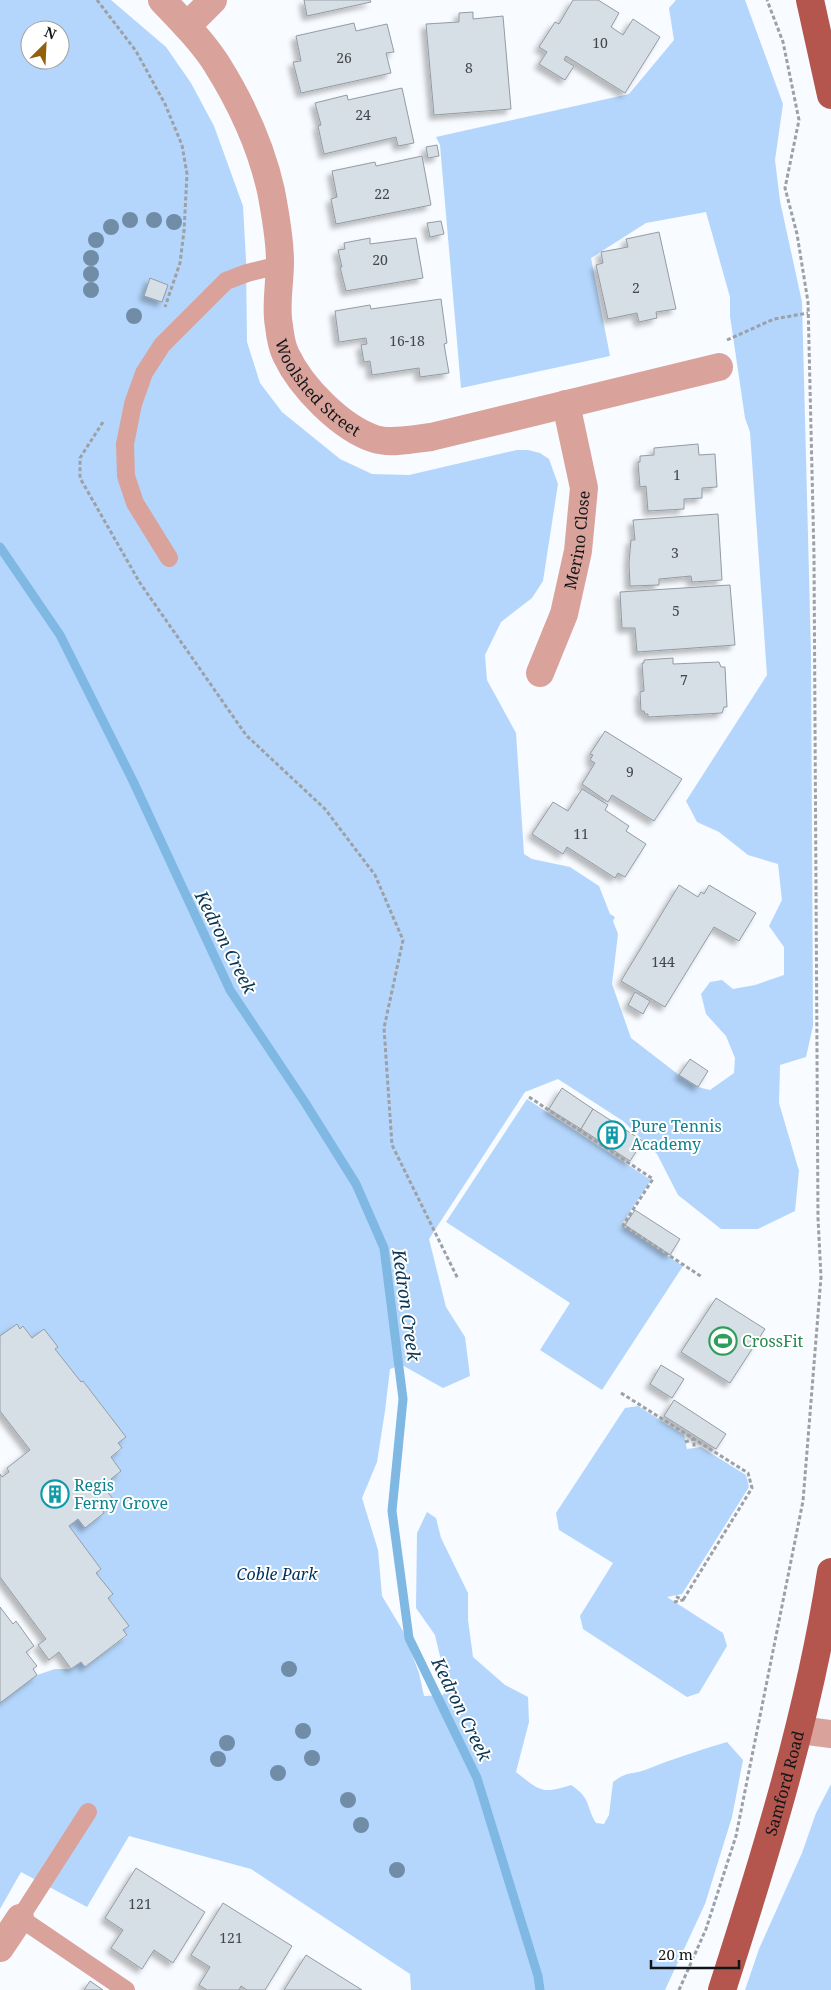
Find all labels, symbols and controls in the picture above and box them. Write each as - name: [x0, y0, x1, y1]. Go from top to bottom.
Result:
- north arrow: [20, 20, 70, 70]
- text: N: [42, 22, 59, 44]
- house number: 10: [592, 33, 608, 52]
- house number: 26: [336, 48, 352, 67]
- house number: 8: [465, 58, 473, 77]
- house number: 24: [355, 105, 371, 124]
- house number: 22: [374, 184, 390, 203]
- house number: 20: [372, 250, 388, 269]
- house number: 2: [632, 278, 640, 297]
- house number: 16-18: [389, 331, 425, 350]
- street label: Woolshed Street: [270, 336, 365, 442]
- house number: 1: [673, 465, 681, 484]
- street label: Merino Close: [559, 490, 595, 592]
- house number: 3: [671, 543, 679, 562]
- house number: 5: [672, 601, 680, 620]
- house number: 7: [680, 670, 688, 689]
- house number: 9: [626, 762, 634, 781]
- house number: 11: [573, 824, 589, 843]
- water label: Kedron Creek: [189, 885, 263, 998]
- house number: 144: [651, 952, 675, 971]
- place label: Pure Tennis Academy: [631, 1115, 722, 1155]
- building icon: Pure Tennis Academy: [597, 1120, 627, 1150]
- water label: Kedron Creek: [387, 1247, 427, 1363]
- sports icon: CrossFit: [708, 1326, 738, 1356]
- place label: CrossFit: [742, 1330, 804, 1352]
- place label: Regis Ferny Grove: [74, 1474, 168, 1514]
- building icon: Regis Ferny Grove: [40, 1479, 70, 1509]
- park label: Coble Park: [237, 1563, 318, 1585]
- water label: Kedron Creek: [426, 1652, 498, 1766]
- street label: Samford Road: [759, 1728, 809, 1838]
- house number: 121: [128, 1894, 152, 1913]
- house number: 121: [219, 1928, 243, 1947]
- scale bar: [651, 1938, 738, 1970]
- text: 20 m: [658, 1944, 693, 1964]

